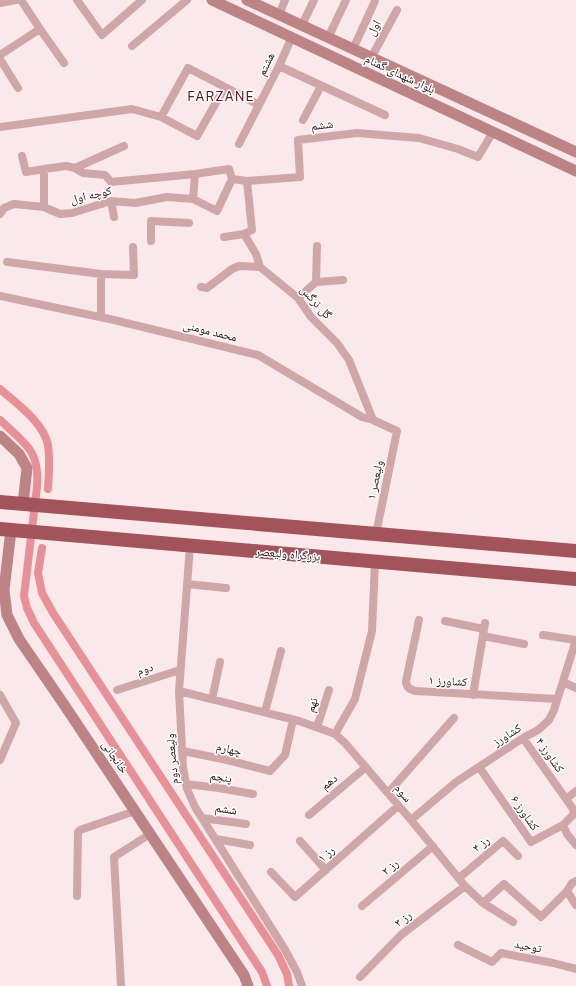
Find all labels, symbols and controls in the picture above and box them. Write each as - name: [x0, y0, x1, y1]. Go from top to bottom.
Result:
- street label: اول: [364, 18, 384, 38]
- street label: هشتم: [254, 50, 279, 79]
- street label: بلوار شهدای گمنام: [362, 52, 437, 97]
- district label: FARZANE: [187, 89, 255, 104]
- street label: ششم: [310, 117, 334, 134]
- street label: کوچه اول: [69, 183, 113, 207]
- street label: گل نرگس: [297, 282, 335, 322]
- street label: محمد مومنی: [181, 318, 239, 344]
- street label: ولیعصر ۱: [364, 459, 386, 501]
- street label: بزرگراه ولیعصر: [254, 544, 321, 564]
- street label: دوم: [135, 660, 155, 679]
- street label: کشاورز ۱: [428, 673, 468, 689]
- street label: نهم: [303, 696, 322, 714]
- street label: کشاورز: [489, 721, 524, 750]
- street label: ولیعصر دوم: [163, 733, 182, 785]
- street label: کشاورز ۴: [533, 735, 567, 775]
- street label: خانجانی: [99, 738, 131, 776]
- street label: چهارم: [215, 739, 243, 760]
- street label: پنجم: [209, 768, 233, 787]
- street label: دهم: [318, 771, 341, 794]
- street label: سوم: [391, 781, 415, 806]
- street label: کشاورز ۶: [508, 793, 542, 833]
- street label: ششم: [214, 801, 238, 818]
- street label: رز ۴: [470, 833, 493, 855]
- street label: رز ۱: [315, 843, 337, 865]
- street label: رز ۲: [379, 856, 402, 878]
- street label: رز ۳: [392, 908, 415, 930]
- street label: توحید: [513, 937, 543, 956]

